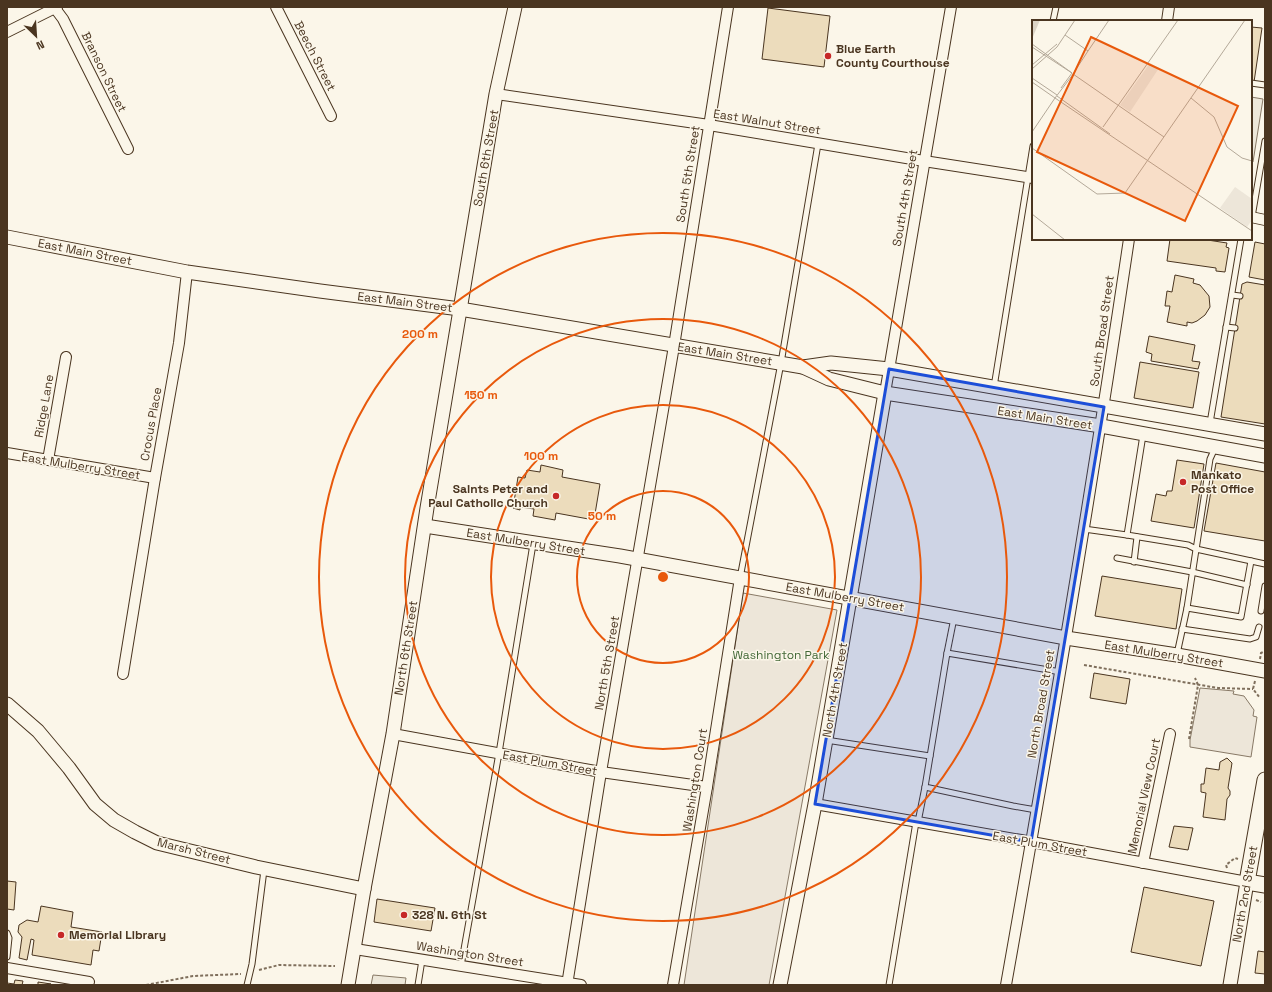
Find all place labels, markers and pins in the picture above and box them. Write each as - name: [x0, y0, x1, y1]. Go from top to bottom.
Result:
- place label: Blue Earth County Courthouse: [836, 41, 950, 71]
- marker: Blue Earth County Courthouse: [823, 51, 833, 61]
- place label: Mankato Post Office: [1191, 467, 1254, 497]
- marker: Mankato Post Office: [1178, 477, 1188, 487]
- place label: Saints Peter and Paul Catholic Church: [428, 481, 548, 511]
- marker: Saints Peter and Paul Catholic Church: [551, 491, 561, 501]
- centre of rings: [656, 570, 670, 584]
- place label: 328 N. 6th St: [412, 907, 487, 923]
- marker: 328 N. 6th St: [399, 910, 409, 920]
- place label: Memorial Library: [69, 927, 166, 943]
- marker: Memorial Library: [56, 930, 66, 940]

